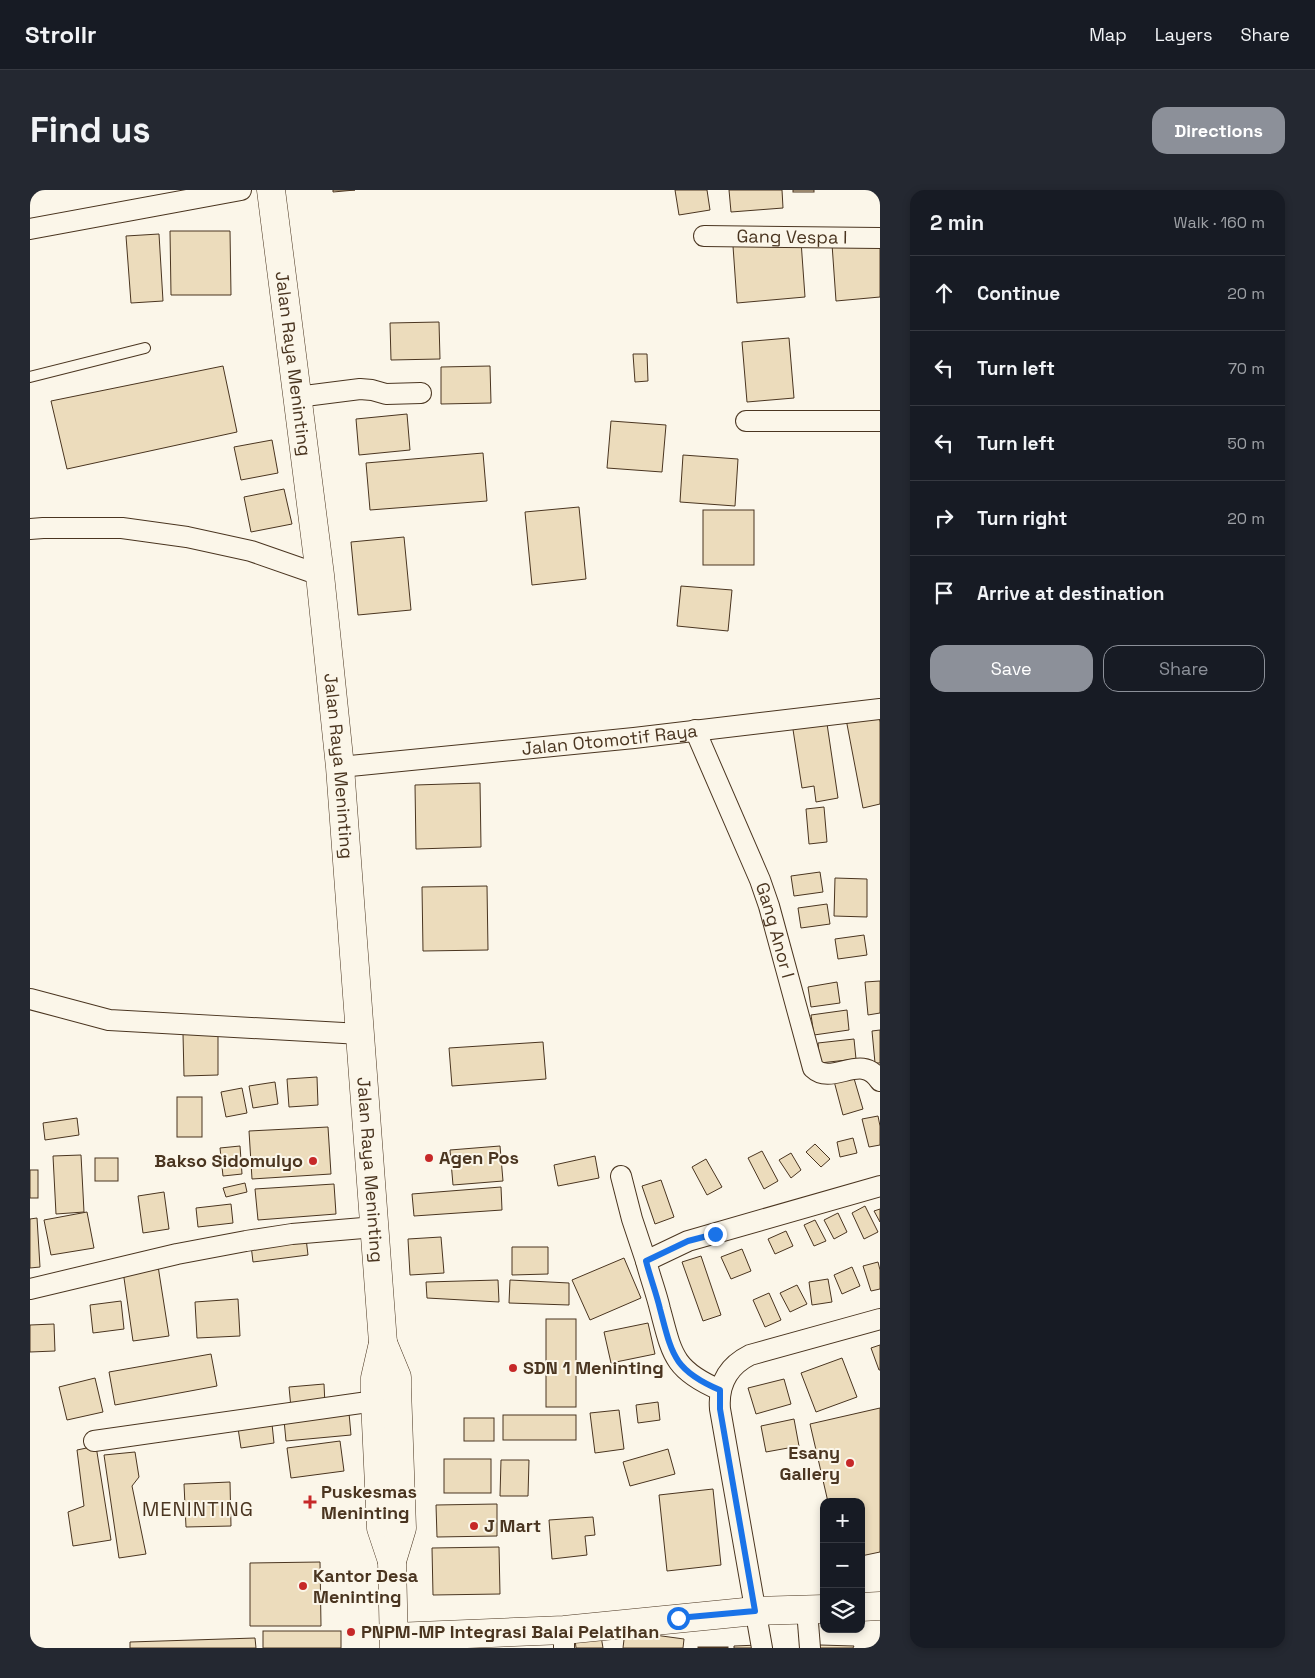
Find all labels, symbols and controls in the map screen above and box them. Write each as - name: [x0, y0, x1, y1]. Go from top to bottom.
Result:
- text: Strollr: [25, 19, 97, 50]
- text: Map: [1089, 23, 1127, 46]
- text: Layers: [1155, 23, 1212, 46]
- text: Share: [1240, 23, 1290, 46]
- button: Directions: [1152, 107, 1285, 154]
- text: Find us: [30, 108, 151, 152]
- text: 2 min: [930, 209, 984, 236]
- text: Walk · 160 m: [1174, 212, 1265, 233]
- street label: Gang Vespa I: [736, 224, 848, 249]
- street label: Jalan Raya Meninting: [270, 270, 317, 457]
- icon: ahead: [930, 279, 958, 307]
- text: Continue: [977, 281, 1060, 306]
- text: 20 m: [1227, 283, 1265, 304]
- icon: left: [930, 354, 958, 382]
- text: Turn left: [977, 356, 1055, 381]
- text: 70 m: [1228, 358, 1265, 379]
- icon: left: [930, 429, 958, 457]
- text: Turn left: [977, 431, 1055, 456]
- text: 50 m: [1227, 433, 1265, 454]
- icon: right: [930, 504, 958, 532]
- text: Turn right: [977, 506, 1067, 531]
- text: 20 m: [1227, 508, 1265, 529]
- icon: arrive: [930, 579, 958, 607]
- text: Arrive at destination: [977, 581, 1165, 606]
- button: Save: [930, 645, 1093, 692]
- button: Share: [1103, 645, 1265, 692]
- street label: Jalan Raya Meninting: [319, 672, 359, 860]
- street label: Jalan Otomotif Raya: [521, 719, 699, 760]
- street label: Gang Anor I: [751, 879, 800, 981]
- street label: Jalan Raya Meninting: [352, 1076, 389, 1263]
- place label: Agen Pos: [439, 1146, 519, 1169]
- place label: Bakso Sidomulyo: [154, 1149, 303, 1172]
- marker: Agen Pos: [423, 1152, 435, 1164]
- marker: Bakso Sidomulyo: [307, 1155, 319, 1167]
- route end: [704, 1223, 727, 1246]
- place label: SDN 1 Meninting: [523, 1356, 664, 1379]
- marker: SDN 1 Meninting: [507, 1362, 519, 1374]
- place label: Esany Gallery: [780, 1441, 840, 1485]
- marker: Esany Gallery: [844, 1457, 856, 1469]
- place label: Puskesmas Meninting: [321, 1480, 417, 1524]
- marker: Puskesmas Meninting: [303, 1495, 317, 1509]
- district label: MENINTING: [142, 1496, 254, 1522]
- map controls: [820, 1498, 865, 1633]
- button: +: [820, 1498, 865, 1543]
- place label: J Mart: [484, 1514, 541, 1537]
- marker: J Mart: [468, 1520, 480, 1532]
- button: −: [820, 1543, 865, 1588]
- place label: Kantor Desa Meninting: [313, 1564, 419, 1608]
- marker: Kantor Desa Meninting: [297, 1580, 309, 1592]
- button: layers: [820, 1588, 865, 1633]
- route start: [667, 1607, 690, 1630]
- place label: PNPM-MP Integrasi Balai Pelatihan: [361, 1620, 659, 1643]
- marker: PNPM-MP Integrasi Balai Pelatihan: [345, 1626, 357, 1638]

